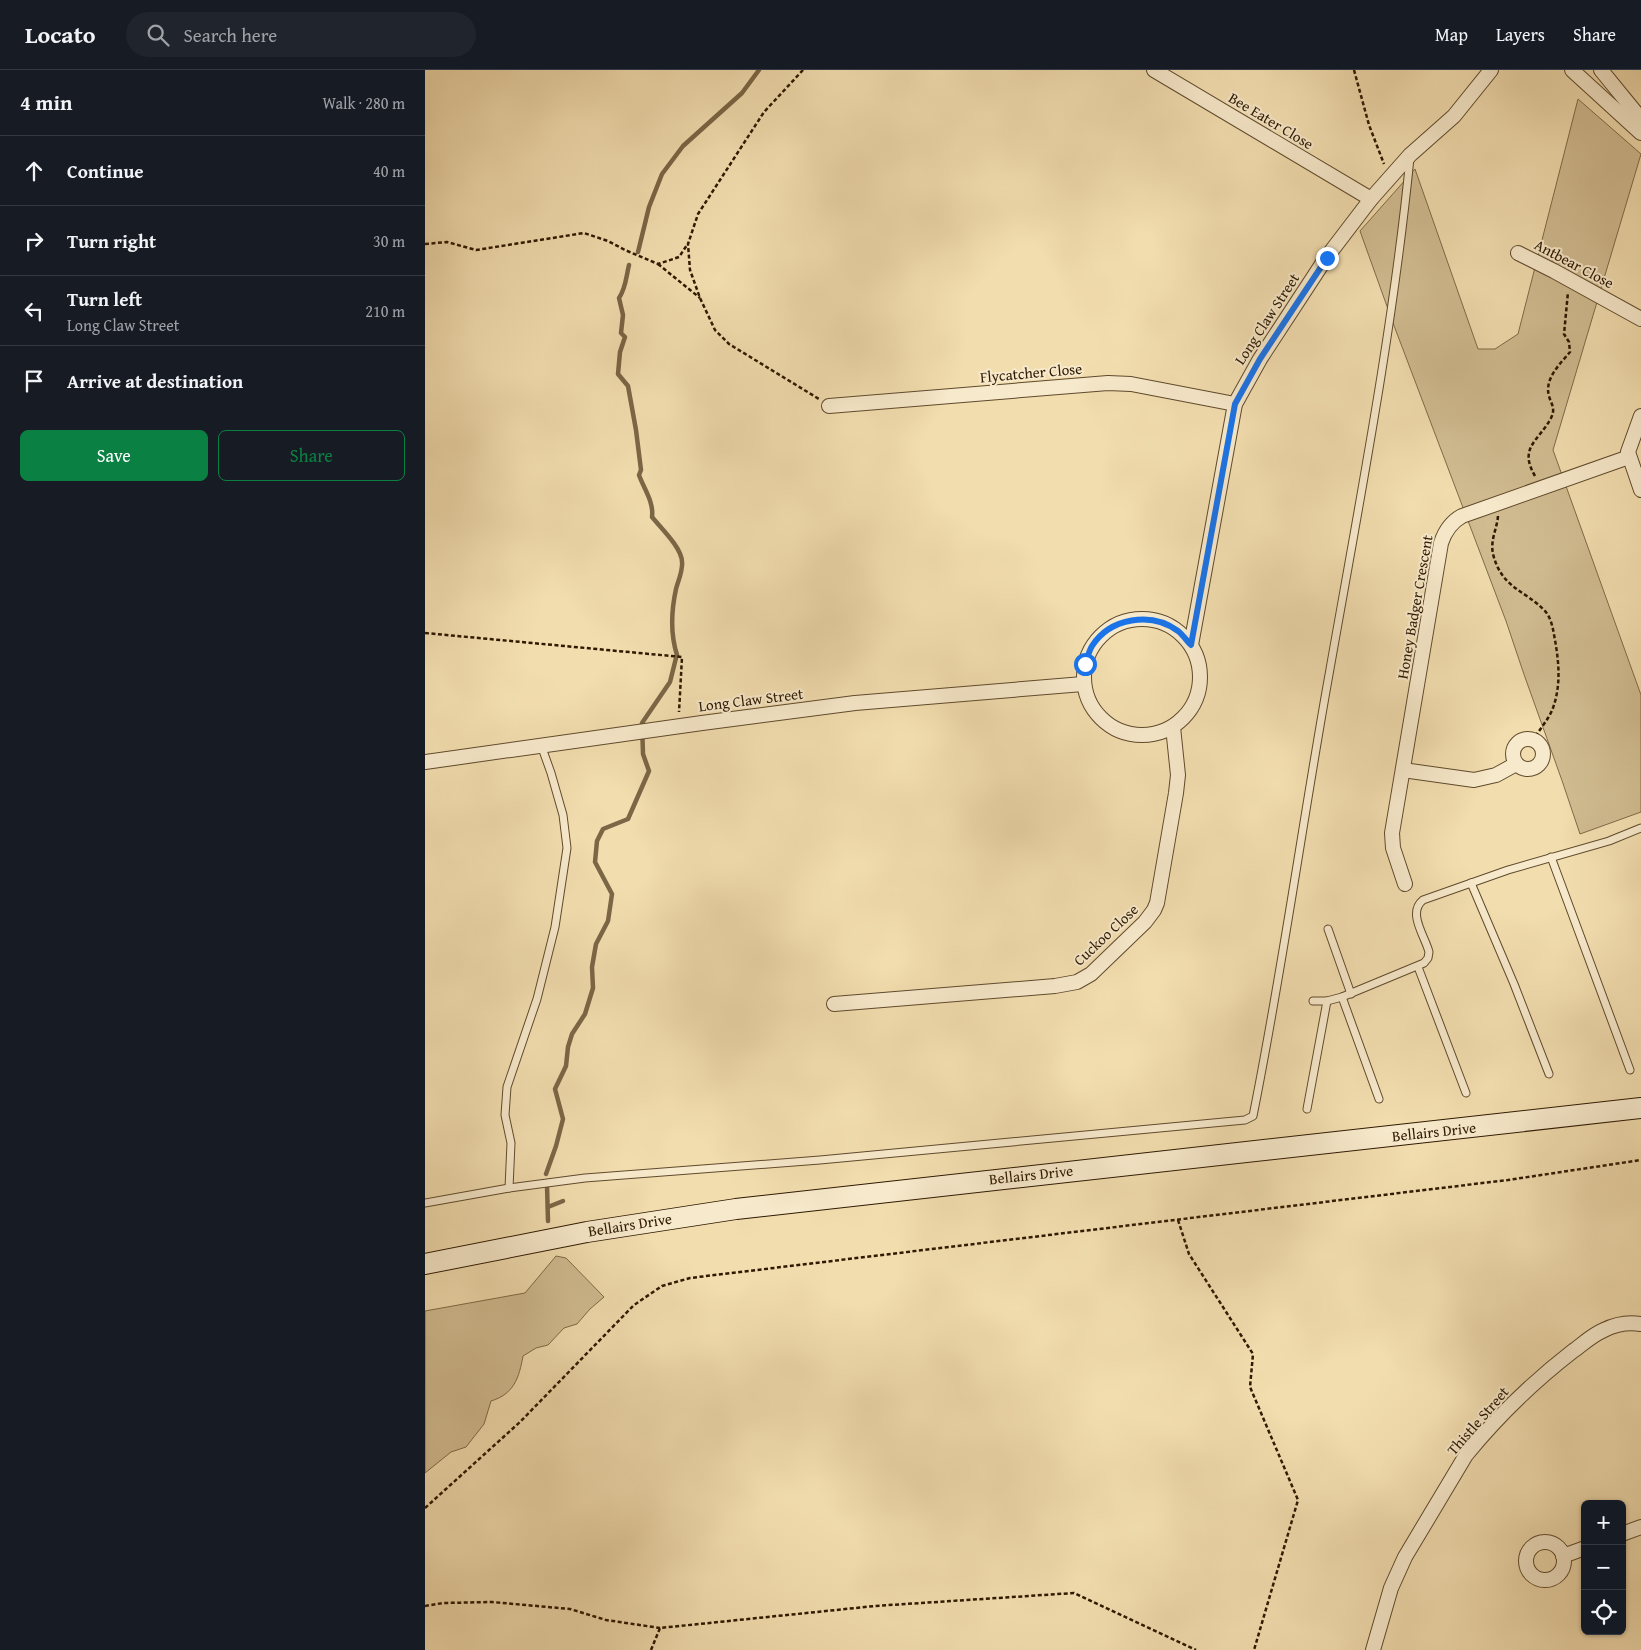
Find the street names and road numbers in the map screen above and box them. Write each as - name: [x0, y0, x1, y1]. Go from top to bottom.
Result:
- street label: Bee Eater Close: [1225, 87, 1318, 154]
- street label: Antbear Close: [1531, 234, 1618, 293]
- street label: Long Claw Street: [1229, 268, 1304, 369]
- street label: Flycatcher Close: [979, 358, 1083, 387]
- street label: Honey Badger Crescent: [1391, 533, 1438, 681]
- street label: Long Claw Street: [697, 683, 805, 716]
- street label: Cuckoo Close: [1069, 899, 1143, 970]
- street label: Bellairs Drive: [1391, 1117, 1477, 1146]
- street label: Bellairs Drive: [988, 1160, 1074, 1189]
- street label: Bellairs Drive: [587, 1208, 673, 1241]
- street label: Thistle Street: [1442, 1381, 1514, 1460]

